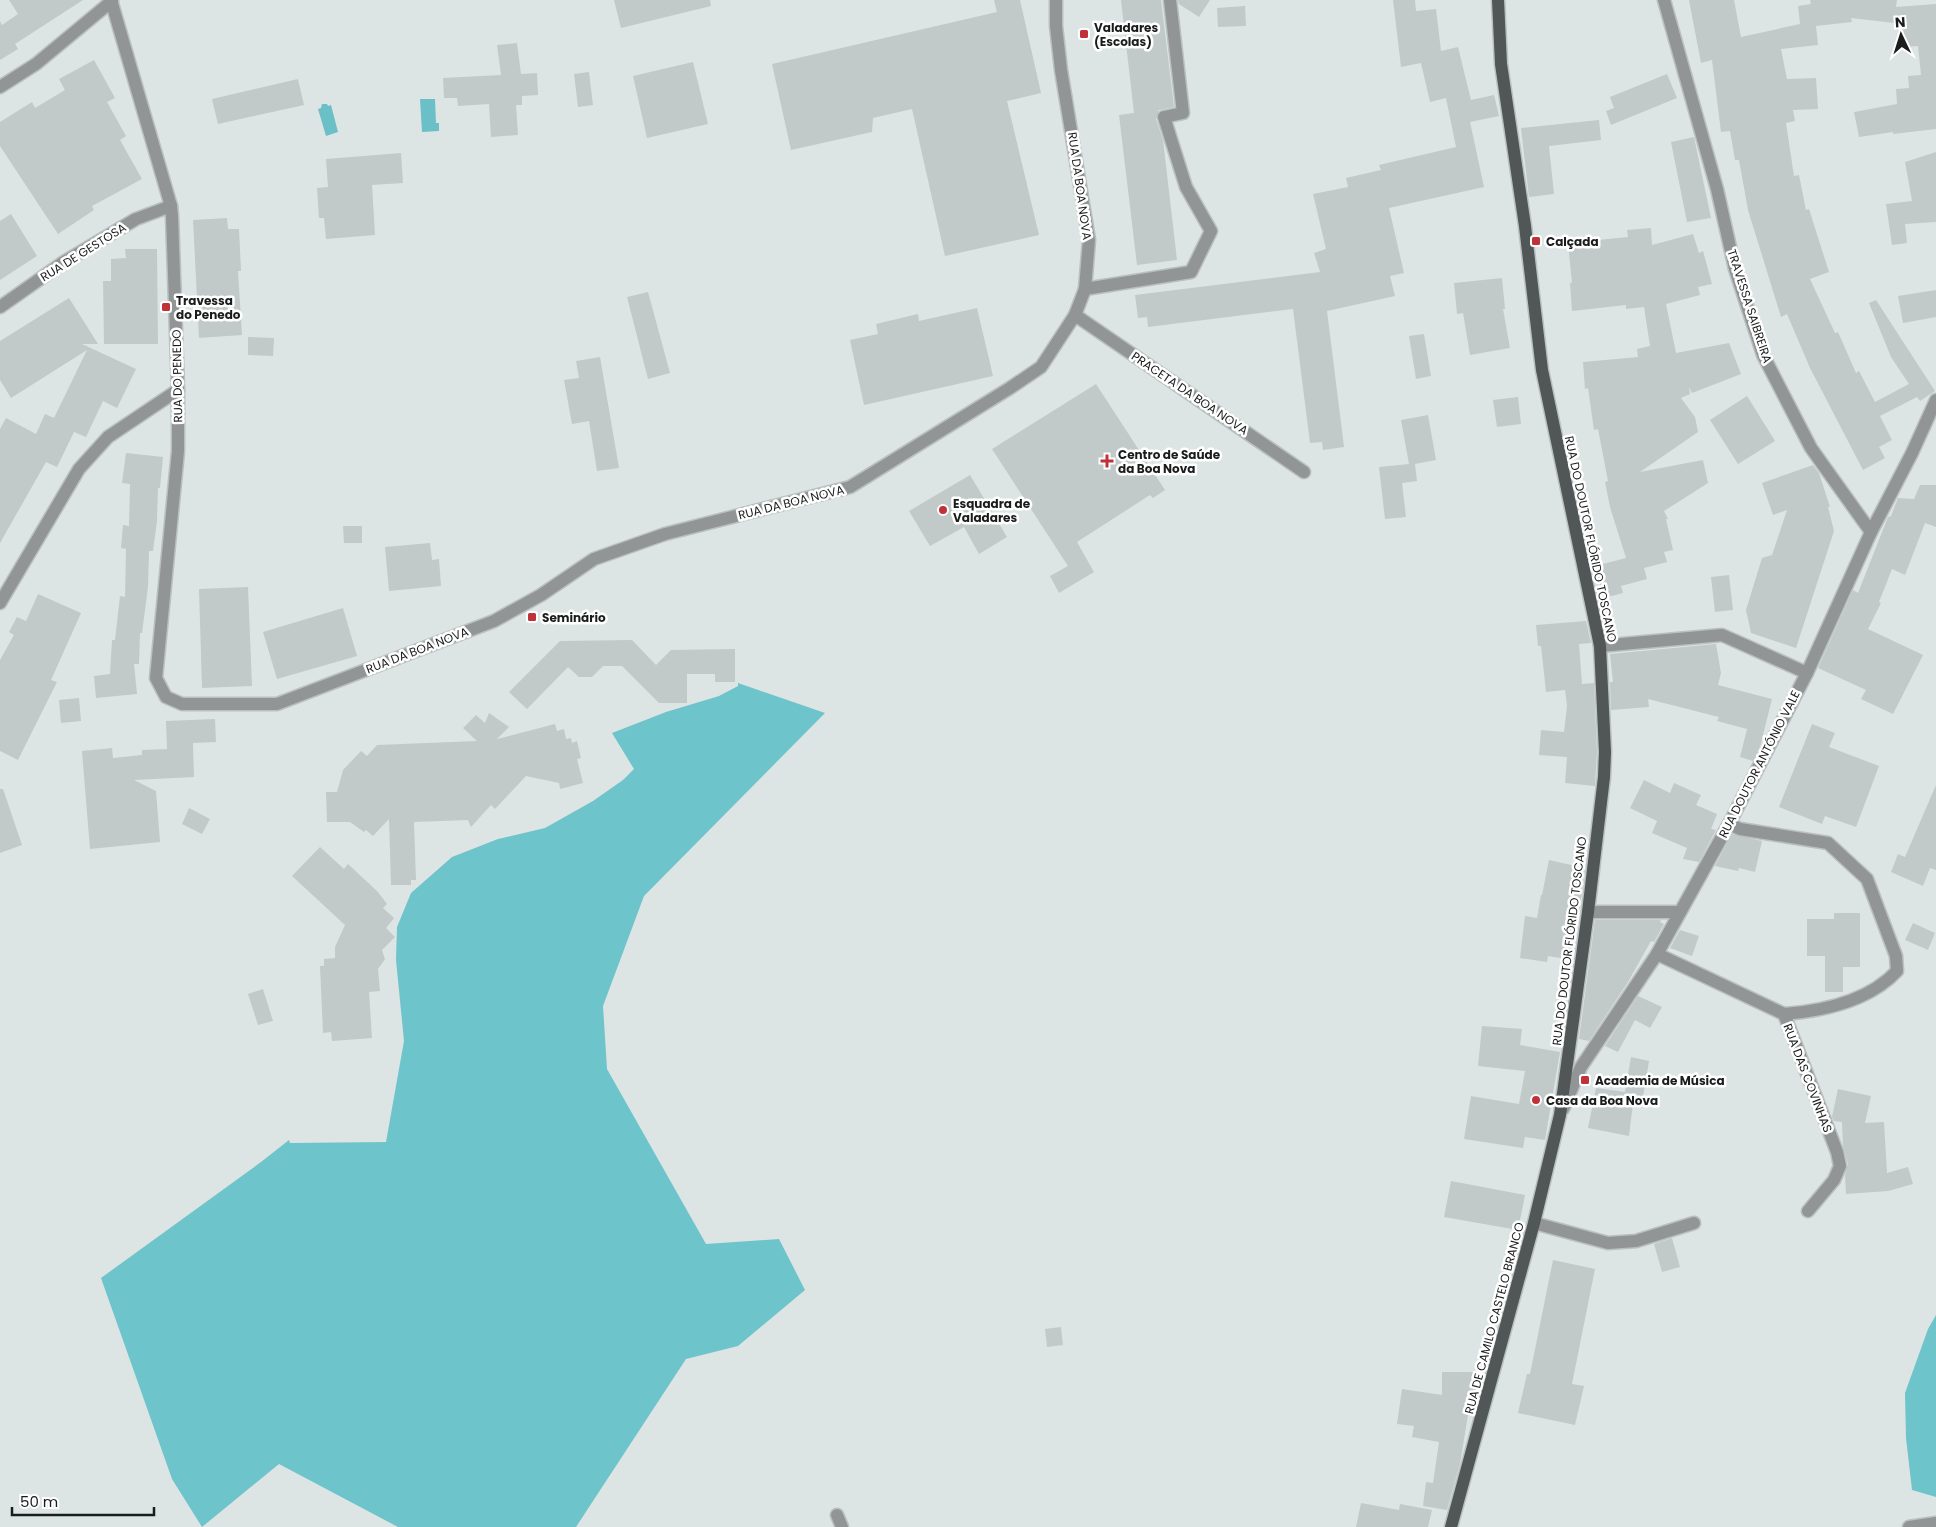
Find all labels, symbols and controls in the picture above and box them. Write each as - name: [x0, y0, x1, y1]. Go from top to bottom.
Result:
- north arrow: [1876, 10, 1926, 60]
- text: N: [1894, 12, 1906, 32]
- place label: Valadares (Escolas): [1094, 19, 1158, 50]
- marker: Valadares (Escolas): [1078, 28, 1090, 40]
- street label: RUA DA BOA NOVA: [1064, 131, 1096, 241]
- street label: RUA DE GESTOSA: [37, 219, 129, 285]
- place label: Calçada: [1546, 233, 1599, 250]
- marker: Calçada: [1530, 235, 1542, 247]
- street label: TRAVESSA SAIBREIRA: [1724, 247, 1776, 365]
- place label: Travessa do Penedo: [176, 292, 241, 323]
- marker: Travessa do Penedo: [160, 301, 172, 313]
- street label: RUA DO PENEDO: [168, 329, 186, 423]
- street label: PRACETA DA BOA NOVA: [1128, 348, 1252, 438]
- street label: RUA DO DOUTOR FLÓRIDO TOSCANO: [1561, 434, 1621, 644]
- place label: Centro de Saúde da Boa Nova: [1118, 446, 1221, 477]
- marker: Centro de Saúde da Boa Nova: [1100, 454, 1114, 468]
- street label: RUA DA BOA NOVA: [736, 481, 846, 523]
- place label: Esquadra de Valadares: [953, 495, 1031, 526]
- marker: Esquadra de Valadares: [937, 504, 949, 516]
- place label: Seminário: [542, 609, 606, 626]
- marker: Seminário: [526, 611, 538, 623]
- street label: RUA DA BOA NOVA: [363, 623, 471, 677]
- street label: RUA DOUTOR ANTÓNIO VALE: [1714, 687, 1804, 841]
- street label: RUA DO DOUTOR FLÓRIDO TOSCANO: [1548, 836, 1590, 1046]
- street label: RUA DAS COVINHAS: [1779, 1021, 1837, 1135]
- place label: Academia de Música: [1595, 1072, 1725, 1089]
- marker: Academia de Música: [1579, 1074, 1591, 1086]
- place label: Casa da Boa Nova: [1546, 1092, 1658, 1109]
- marker: Casa da Boa Nova: [1530, 1094, 1542, 1106]
- street label: RUA DE CAMILO CASTELO BRANCO: [1460, 1220, 1528, 1416]
- scale bar: [12, 1484, 155, 1516]
- text: 50 m: [20, 1491, 58, 1512]

